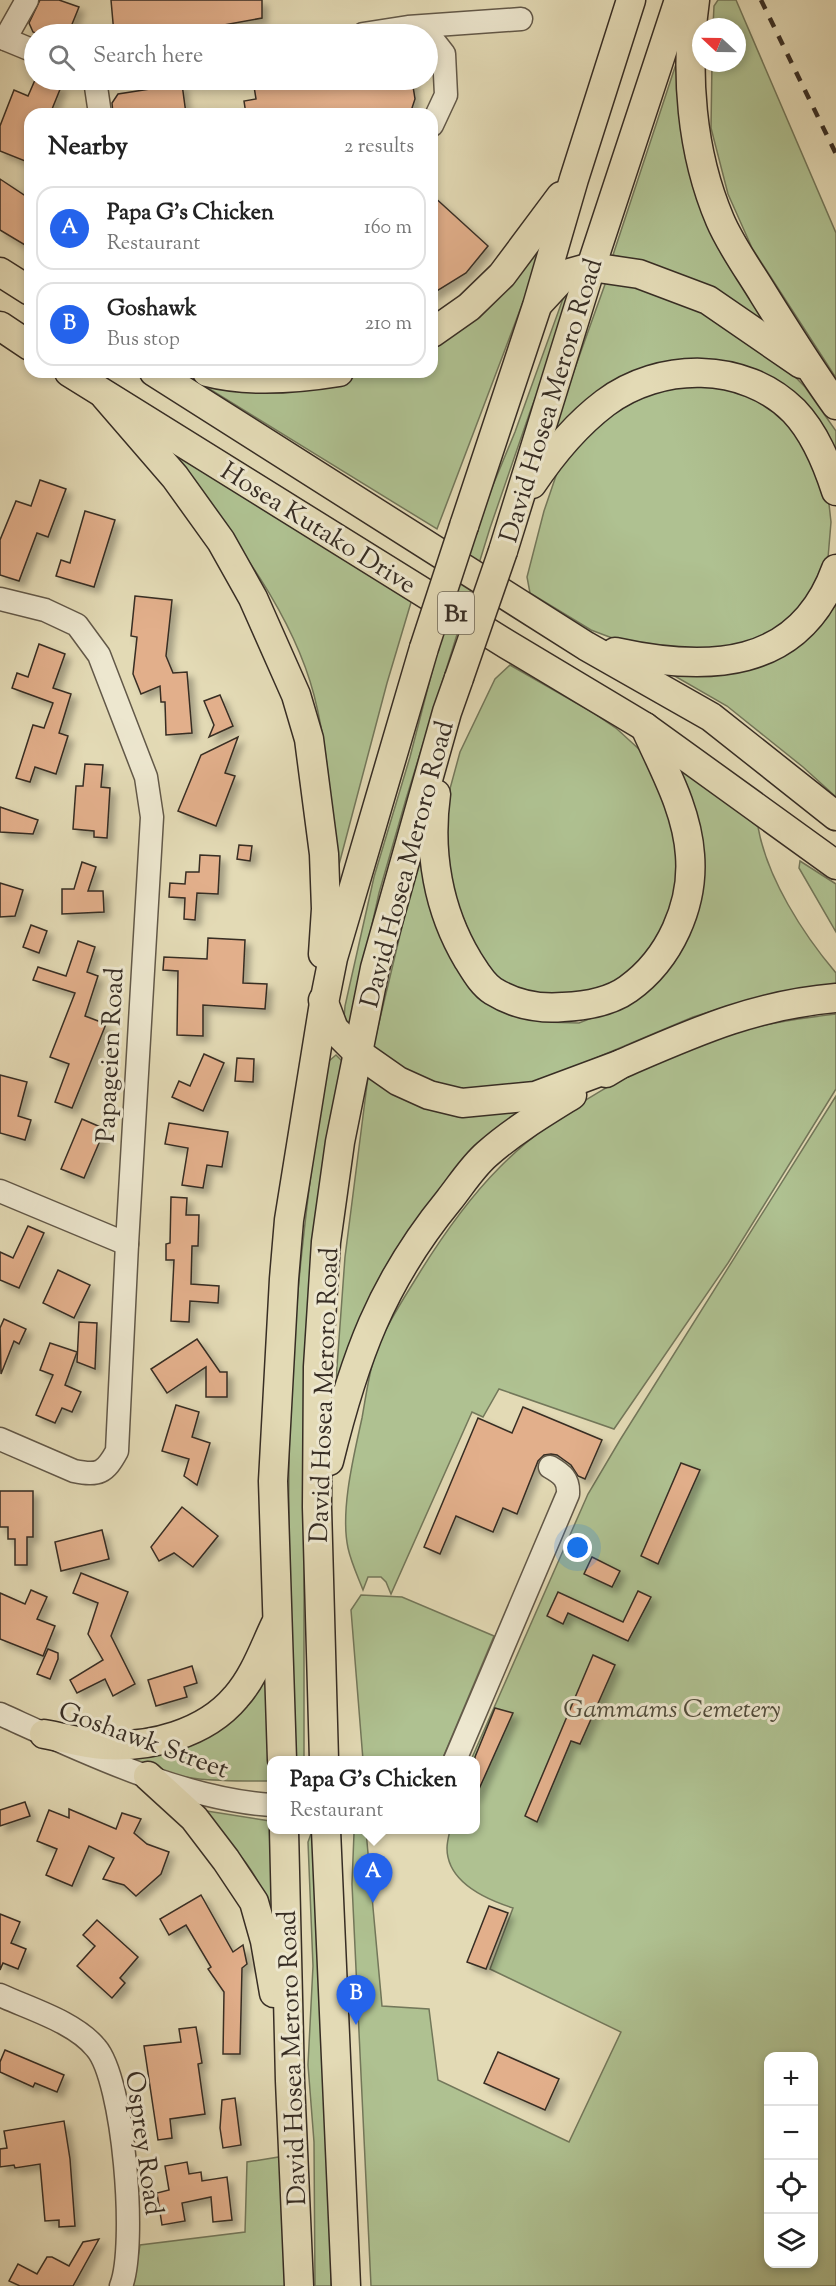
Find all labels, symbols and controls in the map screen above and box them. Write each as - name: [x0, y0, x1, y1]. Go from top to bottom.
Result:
- north arrow: [692, 18, 746, 72]
- search box: [24, 24, 438, 90]
- icon: search: [45, 41, 78, 74]
- text: Search here: [93, 41, 203, 73]
- text: Nearby: [48, 129, 128, 166]
- text: 2 results: [344, 133, 414, 162]
- text: Papa G's Chicken: [107, 198, 274, 230]
- text: A: [61, 214, 78, 243]
- text: 160 m: [364, 214, 412, 243]
- text: Restaurant: [107, 230, 200, 259]
- street label: David Hosea Meroro Road: [492, 254, 613, 547]
- text: Goshawk: [107, 294, 197, 326]
- text: B: [63, 310, 76, 339]
- text: 210 m: [365, 310, 412, 339]
- text: Bus stop: [107, 326, 180, 355]
- street label: Hosea Kutako Drive: [213, 454, 423, 604]
- road number: B1: [438, 592, 474, 634]
- street label: David Hosea Meroro Road: [352, 717, 465, 1012]
- street label: Papageien Road: [88, 966, 135, 1144]
- street label: David Hosea Meroro Road: [302, 1246, 349, 1543]
- your location: [563, 1533, 592, 1562]
- park label: Gammams Cemetery: [563, 1692, 781, 1729]
- street label: Goshawk Street: [53, 1693, 234, 1789]
- popup: [267, 1756, 480, 1834]
- text: Papa G's Chicken: [290, 1765, 457, 1797]
- text: Restaurant: [290, 1797, 383, 1826]
- pin: A: [354, 1854, 392, 1903]
- street label: David Hosea Meroro Road: [270, 1909, 317, 2206]
- pin: B: [336, 1976, 376, 2025]
- map controls: [764, 2052, 818, 2268]
- button: +: [764, 2052, 818, 2106]
- street label: Osprey Road: [114, 2069, 171, 2218]
- button: −: [764, 2106, 818, 2160]
- button: locate: [764, 2160, 818, 2214]
- button: layers: [764, 2214, 818, 2268]

